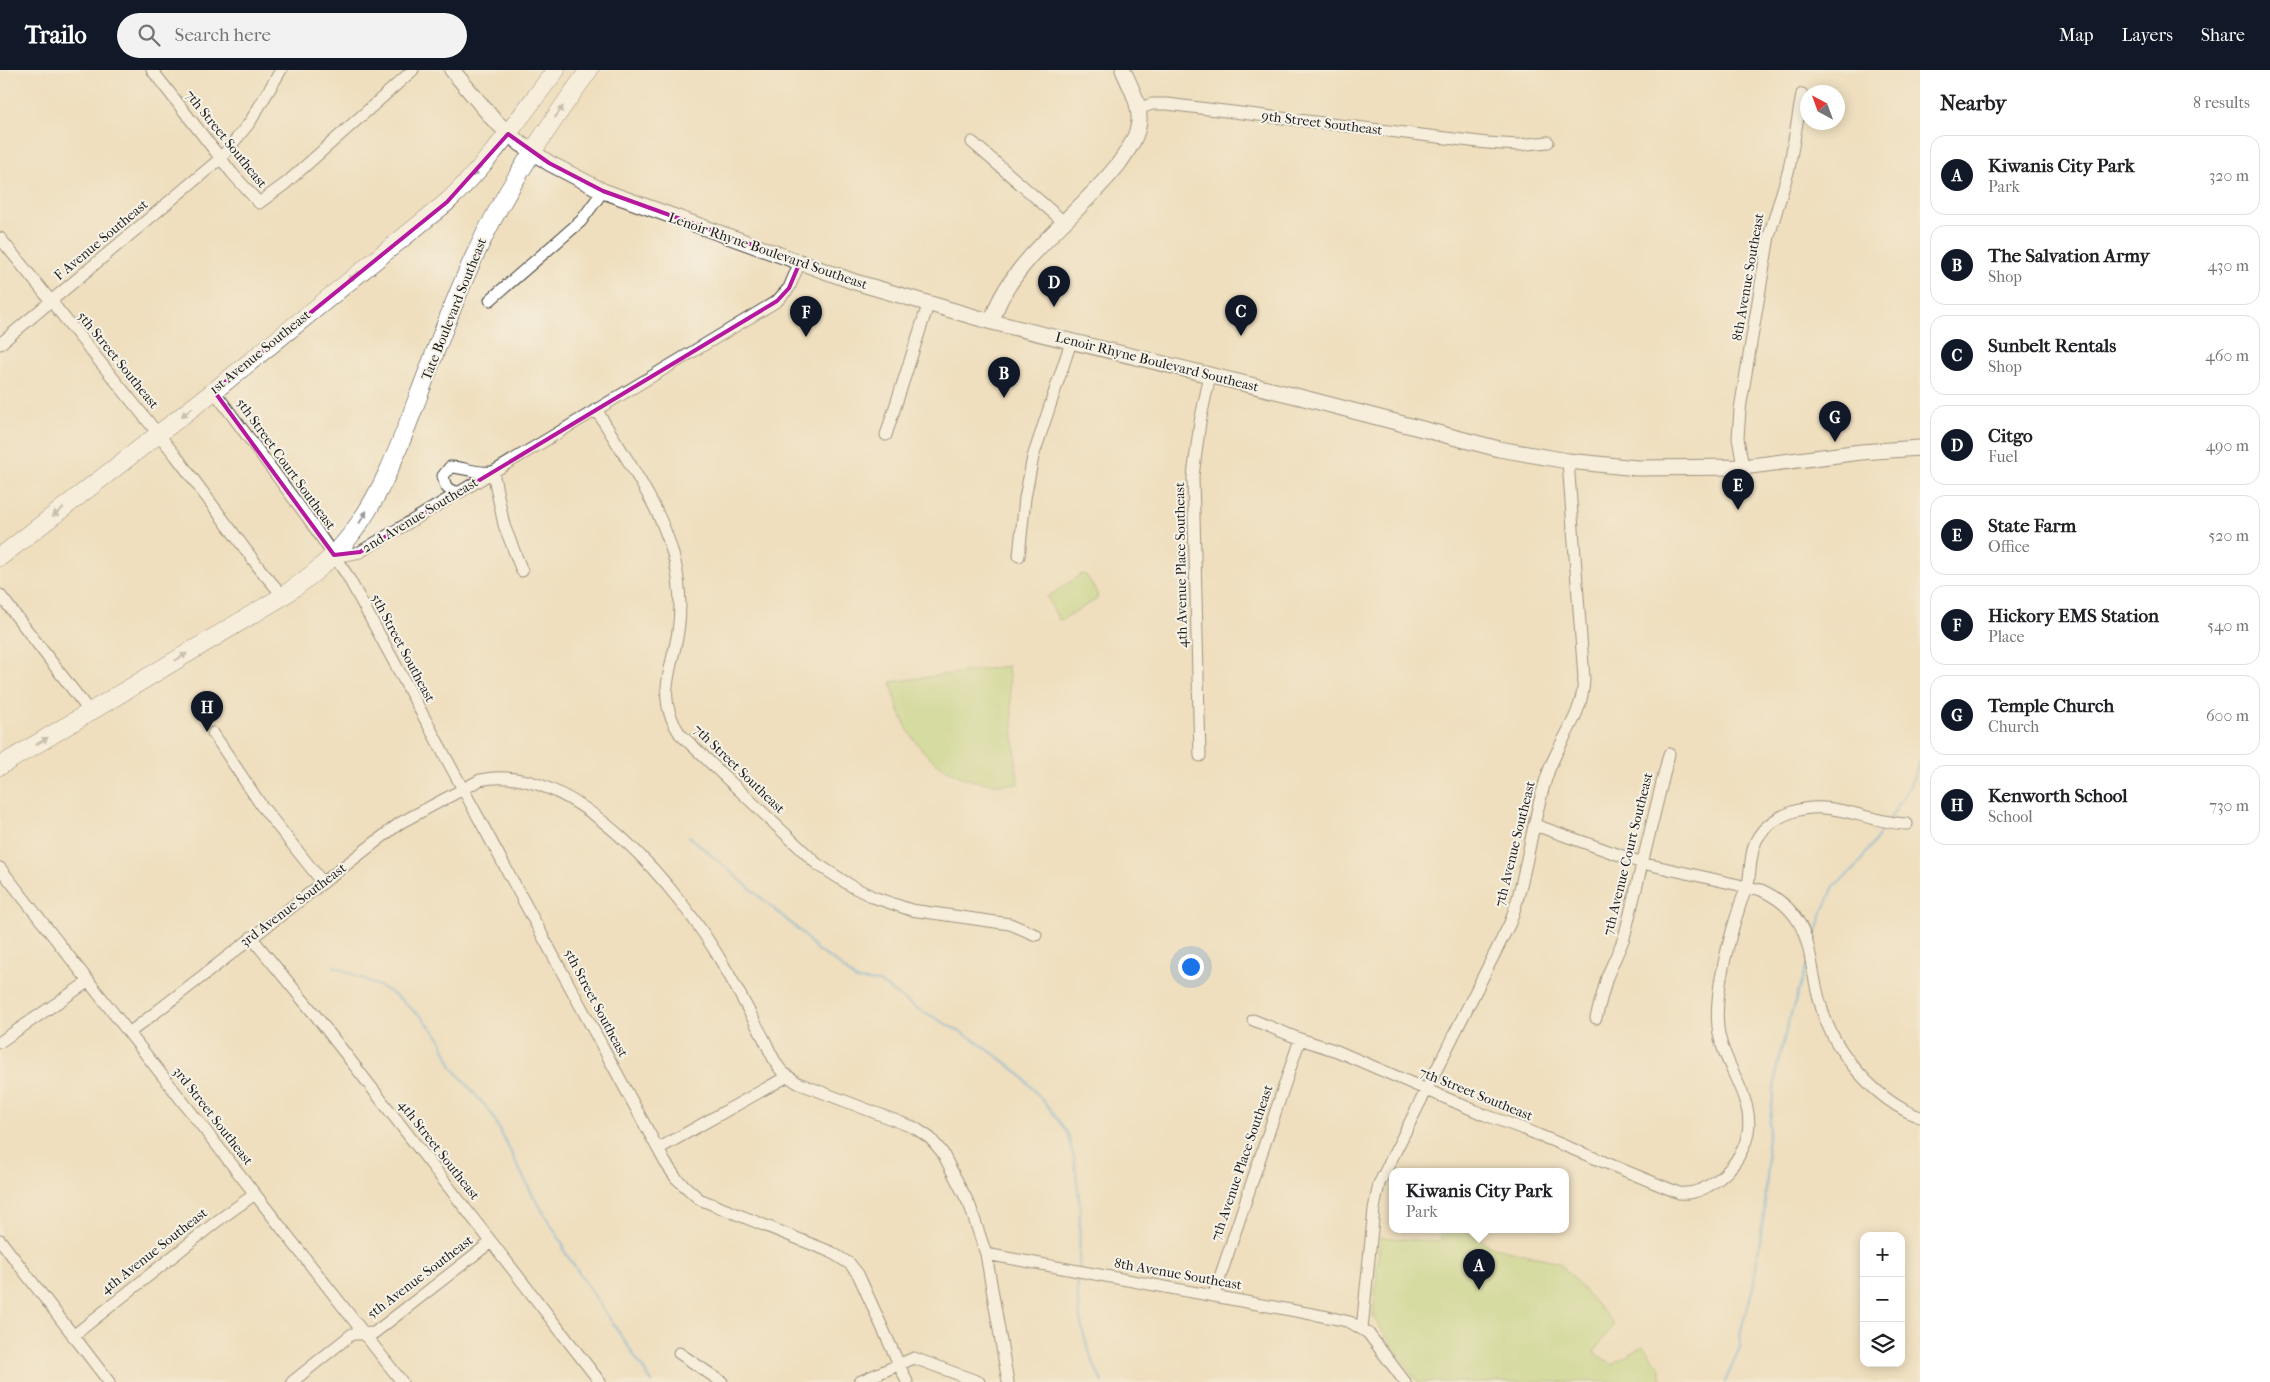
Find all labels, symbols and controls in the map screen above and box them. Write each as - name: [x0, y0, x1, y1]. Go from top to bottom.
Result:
- search box: [117, 13, 467, 58]
- text: Trailo: [25, 21, 87, 49]
- icon: search: [135, 21, 163, 49]
- text: Search here: [175, 24, 271, 46]
- text: Map: [2059, 25, 2093, 46]
- text: Layers: [2121, 25, 2173, 46]
- text: Share: [2201, 25, 2245, 46]
- north arrow: [1800, 85, 1845, 130]
- street label: 7th Street Southeast: [181, 87, 271, 191]
- text: Nearby: [1940, 91, 2006, 115]
- text: 8 results: [2193, 93, 2250, 112]
- one-way arrow: [554, 105, 564, 119]
- street label: 9th Street Southeast: [1261, 107, 1383, 139]
- text: Kiwanis City Park: [1988, 155, 2135, 177]
- one-way arrow: [471, 165, 483, 177]
- text: A: [1952, 166, 1962, 185]
- text: 320 m: [2209, 166, 2249, 185]
- text: Park: [1988, 177, 2020, 196]
- street label: F Avenue Southeast: [51, 196, 151, 284]
- street label: Lenoir Rhyne Boulevard Southeast: [666, 209, 870, 293]
- street label: 8th Avenue Southeast: [1728, 212, 1768, 342]
- street label: Tate Boulevard Southeast: [418, 235, 490, 383]
- text: The Salvation Army: [1988, 245, 2150, 267]
- text: B: [1952, 256, 1962, 275]
- text: 430 m: [2207, 256, 2249, 275]
- pin: D: [1038, 266, 1070, 307]
- text: Shop: [1988, 267, 2022, 286]
- one-way arrow: [347, 271, 360, 282]
- pin: C: [1225, 295, 1257, 336]
- pin: F: [790, 296, 822, 337]
- street label: 1st Avenue Southeast: [206, 306, 314, 398]
- street label: 5th Street Southeast: [74, 308, 162, 412]
- street label: Lenoir Rhyne Boulevard Southeast: [1053, 328, 1261, 396]
- text: Sunbelt Rentals: [1988, 335, 2116, 357]
- text: C: [1952, 346, 1962, 365]
- text: 460 m: [2205, 346, 2249, 365]
- pin: B: [988, 357, 1020, 398]
- text: Shop: [1988, 357, 2022, 376]
- street label: 5th Street Court Southeast: [232, 395, 340, 533]
- pin: G: [1819, 401, 1851, 442]
- one-way arrow: [180, 407, 193, 417]
- text: Citgo: [1988, 425, 2033, 447]
- text: D: [1951, 436, 1963, 455]
- text: 490 m: [2206, 436, 2249, 455]
- text: Fuel: [1988, 447, 2018, 466]
- pin: E: [1722, 469, 1754, 510]
- street label: 2nd Avenue Southeast: [359, 474, 481, 556]
- street label: 4th Avenue Place Southeast: [1171, 482, 1191, 648]
- one-way arrow: [52, 506, 65, 517]
- one-way arrow: [359, 510, 368, 523]
- text: State Farm: [1988, 515, 2076, 537]
- text: E: [1952, 526, 1962, 545]
- text: 520 m: [2208, 526, 2249, 545]
- text: Office: [1988, 537, 2030, 556]
- street label: 5th Street Southeast: [367, 591, 439, 705]
- text: Hickory EMS Station: [1988, 605, 2159, 627]
- text: F: [1953, 616, 1961, 635]
- text: 540 m: [2207, 616, 2249, 635]
- text: Place: [1988, 627, 2024, 646]
- one-way arrow: [175, 653, 188, 662]
- pin: H: [191, 691, 223, 732]
- text: Temple Church: [1988, 695, 2114, 717]
- text: G: [1951, 706, 1963, 725]
- text: 600 m: [2206, 706, 2249, 725]
- text: Church: [1988, 717, 2039, 736]
- street label: 7th Street Southeast: [690, 721, 788, 817]
- one-way arrow: [35, 736, 48, 745]
- street label: 7th Avenue Court Southeast: [1599, 771, 1657, 937]
- street label: 7th Avenue Southeast: [1491, 779, 1539, 909]
- text: Kenworth School: [1988, 785, 2128, 807]
- text: H: [1951, 796, 1963, 815]
- text: 730 m: [2209, 796, 2249, 815]
- text: School: [1988, 807, 2033, 826]
- street label: 3rd Avenue Southeast: [236, 859, 350, 951]
- street label: 5th Street Southeast: [560, 946, 632, 1060]
- your location: [1178, 954, 1204, 980]
- street label: 3rd Street Southeast: [169, 1063, 257, 1169]
- street label: 7th Street Southeast: [1417, 1063, 1535, 1125]
- street label: 7th Avenue Place Southeast: [1207, 1083, 1277, 1243]
- street label: 4th Street Southeast: [395, 1096, 483, 1204]
- popup: [1389, 1168, 1569, 1233]
- text: Kiwanis City Park: [1406, 1180, 1552, 1202]
- text: Park: [1406, 1202, 1438, 1221]
- street label: 4th Avenue Southeast: [97, 1204, 211, 1298]
- street label: 5th Avenue Southeast: [364, 1232, 476, 1322]
- map controls: [1860, 1232, 1905, 1367]
- button: +: [1860, 1232, 1905, 1277]
- pin: A: [1463, 1249, 1495, 1290]
- street label: 8th Avenue Southeast: [1113, 1254, 1243, 1294]
- button: −: [1860, 1277, 1905, 1322]
- button: layers: [1860, 1322, 1905, 1367]

